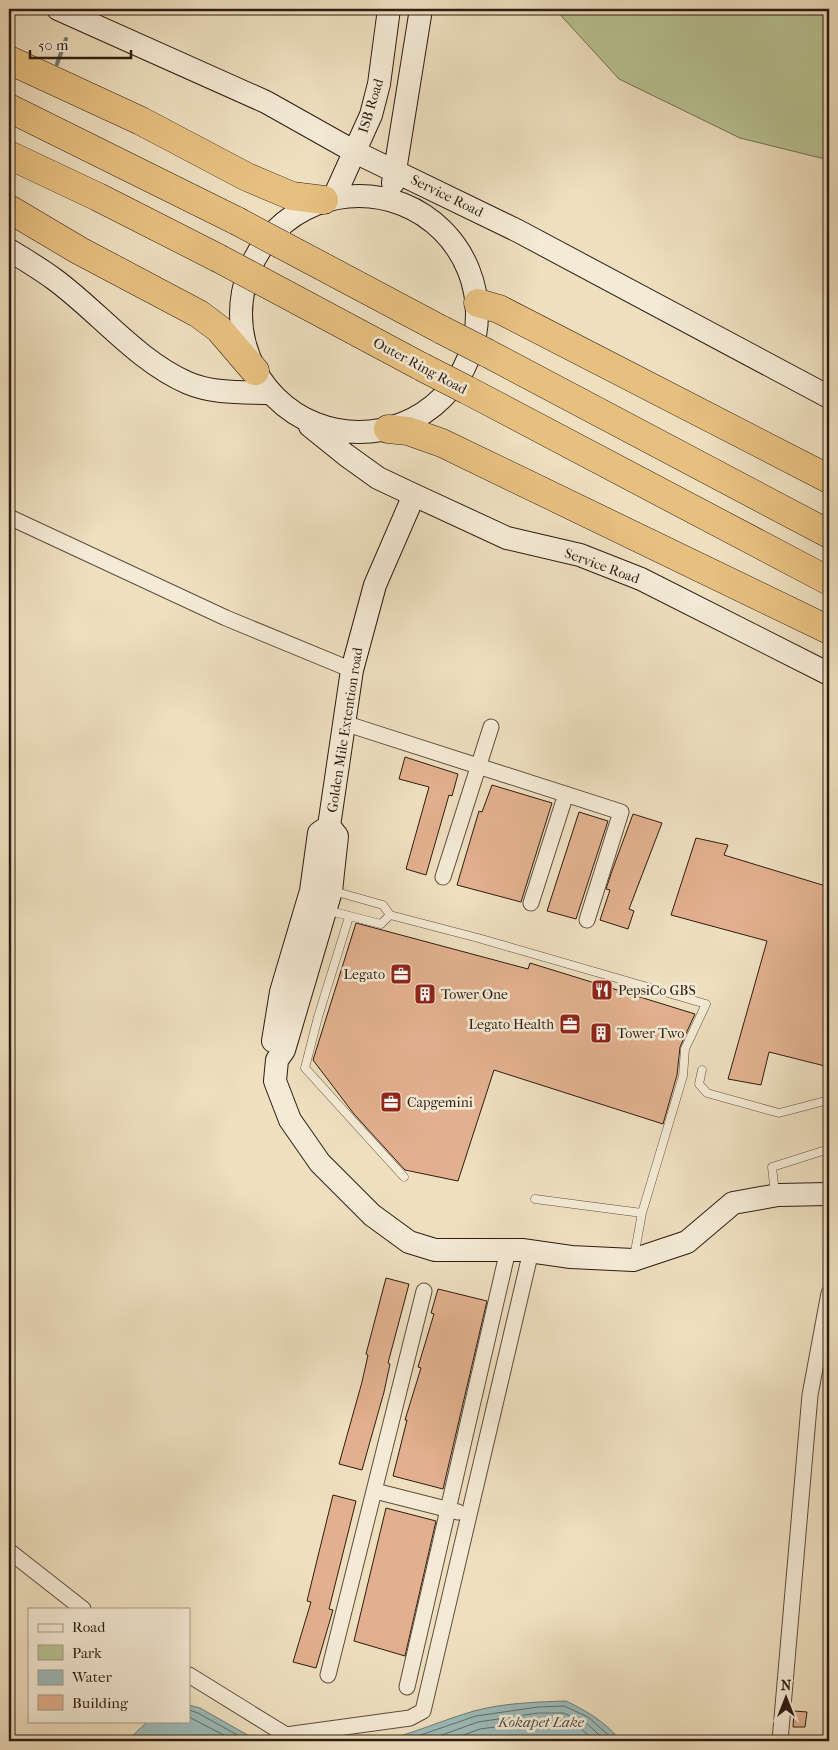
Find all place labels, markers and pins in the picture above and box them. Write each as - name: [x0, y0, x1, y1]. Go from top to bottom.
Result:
- office icon: Legato: [389, 962, 413, 986]
- place label: Legato: [344, 966, 385, 983]
- restaurant icon: PepsiCo GBS: [590, 978, 614, 1002]
- building icon: Tower One: [413, 982, 437, 1006]
- place label: PepsiCo GBS: [618, 982, 696, 999]
- place label: Tower One: [441, 986, 508, 1003]
- office icon: Legato Health: [558, 1012, 582, 1036]
- place label: Legato Health: [469, 1016, 554, 1033]
- building icon: Tower Two: [589, 1021, 613, 1045]
- place label: Tower Two: [617, 1025, 684, 1042]
- office icon: Capgemini: [379, 1090, 403, 1114]
- place label: Capgemini: [407, 1094, 473, 1111]

